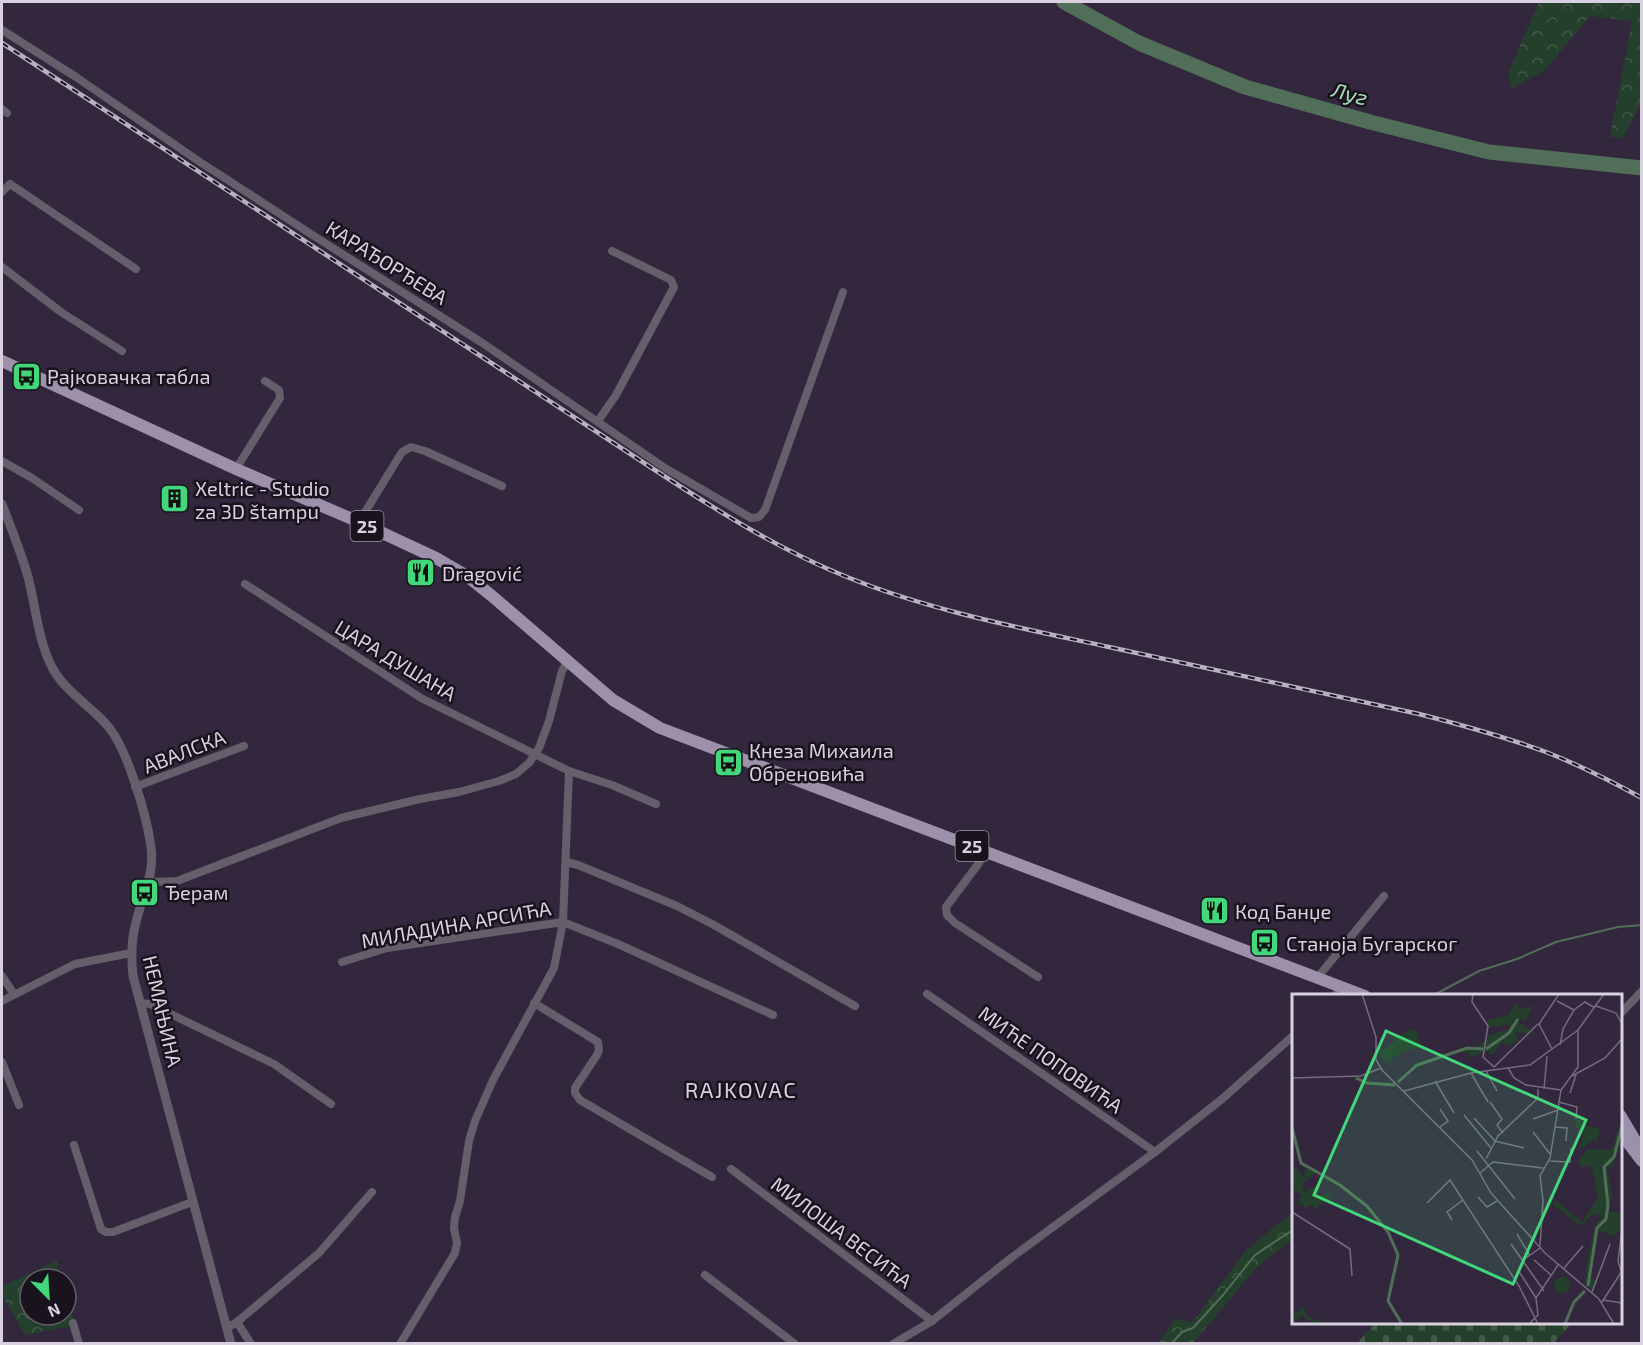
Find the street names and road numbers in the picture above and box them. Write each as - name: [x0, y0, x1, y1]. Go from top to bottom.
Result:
- street label: КАРАЂОРЂЕВА: [322, 215, 453, 309]
- road number: 25: [350, 511, 384, 541]
- street label: ЦАРА ДУШАНА: [331, 614, 461, 706]
- street label: АВАЛСКА: [139, 724, 229, 778]
- road number: 25: [956, 831, 988, 861]
- street label: МИЛАДИНА АРСИЋА: [359, 895, 553, 953]
- street label: НЕМАЊИНА: [139, 953, 188, 1070]
- street label: МИЋЕ ПОПОВИЋА: [974, 1000, 1128, 1118]
- street label: МИЛОША ВЕСИЋА: [767, 1171, 918, 1293]

